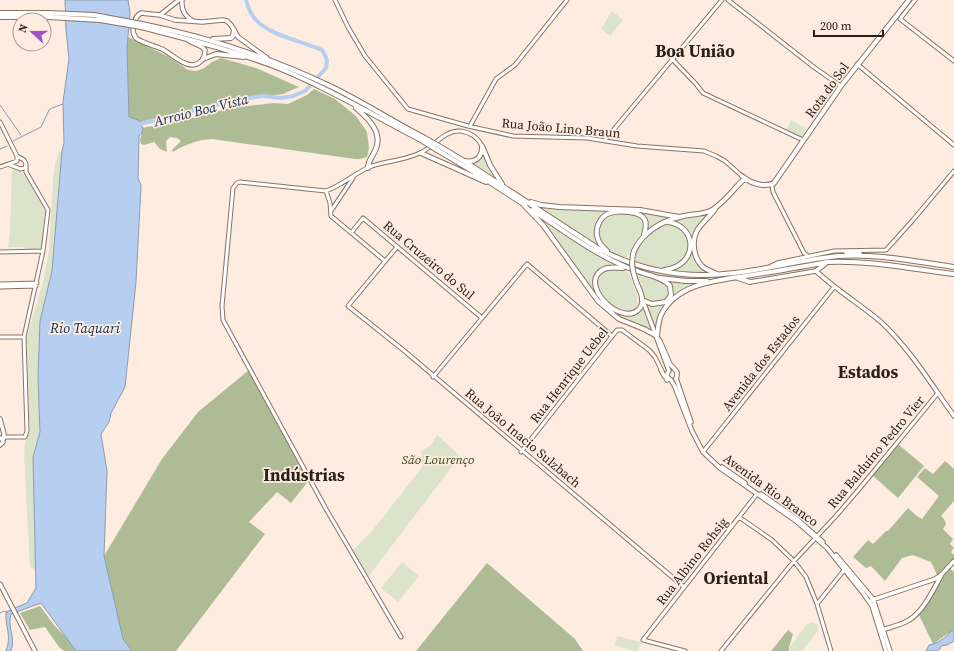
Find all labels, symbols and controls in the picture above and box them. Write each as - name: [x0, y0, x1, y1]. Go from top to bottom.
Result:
- north arrow: [12, 12, 52, 52]
- scale bar: [814, 12, 883, 38]
- text: 200 m: [820, 18, 852, 34]
- text: N: [15, 22, 32, 35]
- district label: Boa União: [655, 39, 735, 63]
- street label: Rota do Sol: [801, 59, 853, 121]
- water label: Arroio Boa Vista: [151, 88, 251, 132]
- street label: Rua João Lino Braun: [501, 114, 621, 142]
- street label: Rua Cruzeiro do Sul: [380, 217, 478, 303]
- street label: Avenida dos Estados: [718, 311, 804, 414]
- water label: Rio Taquari: [49, 318, 121, 338]
- street label: Rua Henrique Uebel: [526, 323, 612, 426]
- district label: Estados: [838, 360, 898, 384]
- street label: Rua João Inacio Sulzbach: [462, 385, 584, 491]
- street label: Rua Balduíno Pedro Vier: [824, 392, 928, 512]
- street label: Avenida Rio Branco: [720, 450, 822, 530]
- park label: São Lourenço: [402, 451, 474, 468]
- district label: Indústrias: [263, 463, 345, 487]
- street label: Rua Albino Rohsig: [652, 513, 732, 608]
- district label: Oriental: [703, 566, 769, 590]

